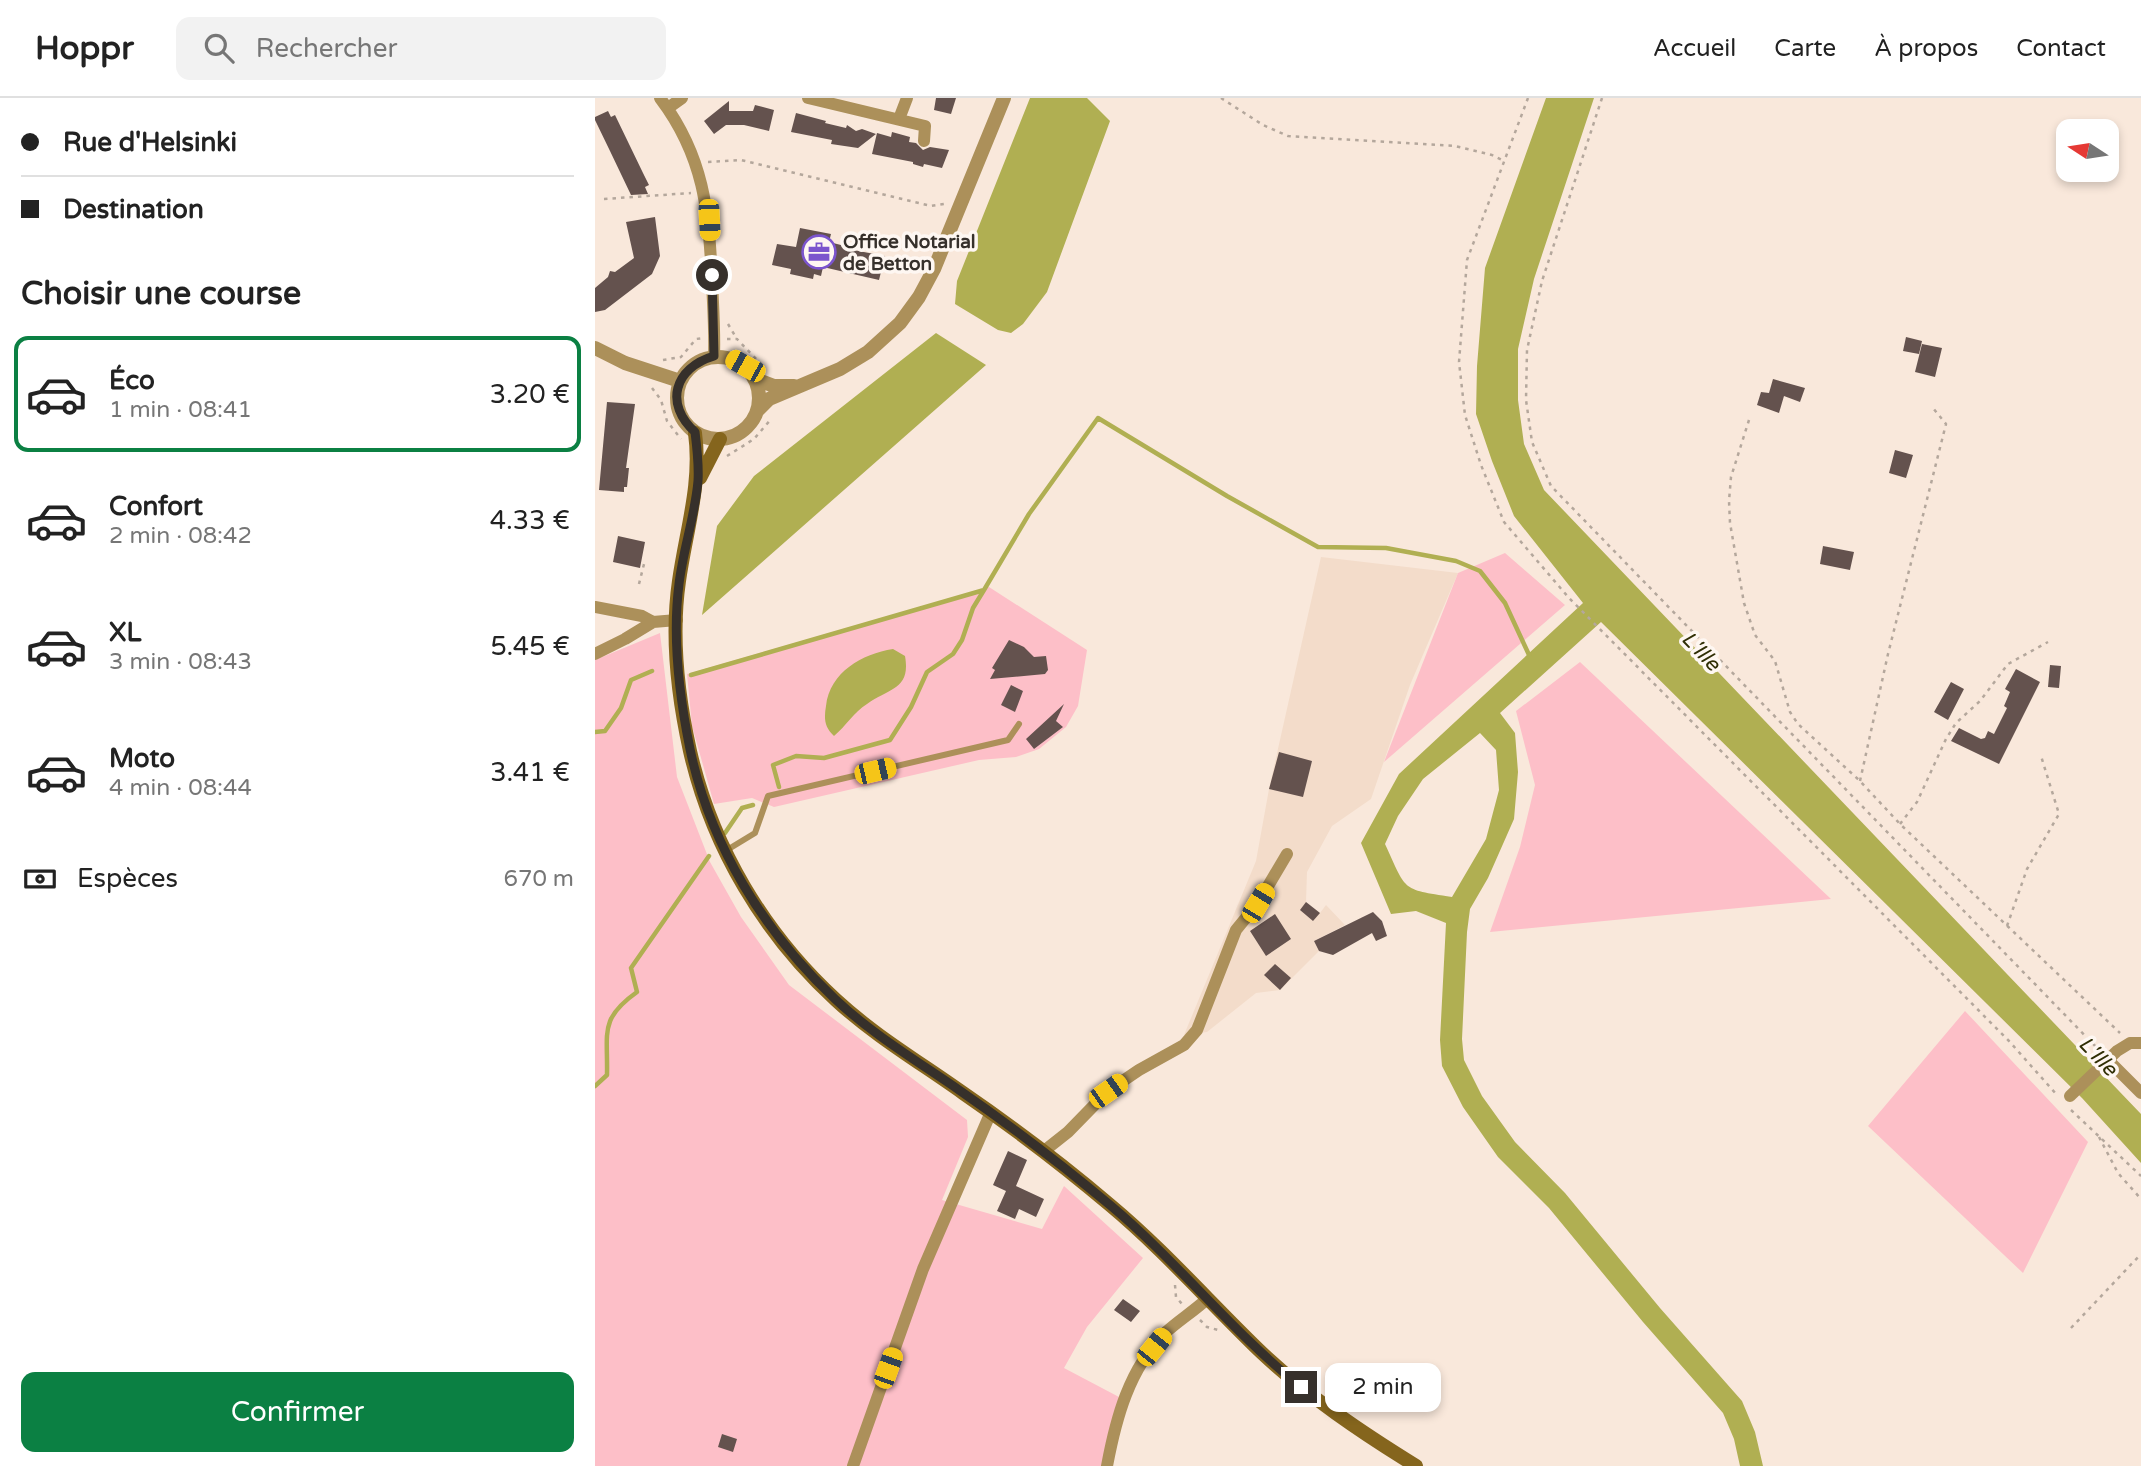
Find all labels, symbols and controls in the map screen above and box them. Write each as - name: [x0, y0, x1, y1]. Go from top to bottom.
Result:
- search box: [176, 17, 666, 80]
- text: Hoppr: [35, 29, 134, 68]
- icon: search: [200, 29, 238, 67]
- text: Rechercher: [256, 33, 397, 64]
- text: Accueil: [1653, 34, 1736, 63]
- text: Carte: [1774, 34, 1836, 63]
- text: À propos: [1874, 34, 1978, 63]
- text: Contact: [2016, 34, 2106, 63]
- north arrow: [2056, 119, 2119, 182]
- map controls: [2056, 119, 2119, 182]
- text: Rue d'Helsinki: [63, 127, 237, 158]
- text: Destination: [63, 194, 204, 225]
- car: [698, 198, 721, 242]
- place label: Office Notarial de Betton: [843, 231, 976, 275]
- office icon: Office Notarial de Betton: [800, 233, 838, 271]
- route start: [696, 259, 728, 291]
- text: Choisir une course: [21, 275, 301, 313]
- car: [722, 347, 769, 385]
- icon: car: [25, 363, 88, 426]
- text: Éco: [109, 365, 155, 396]
- text: 3.20 €: [490, 379, 570, 410]
- text: 1 min · 08:41: [109, 396, 252, 424]
- icon: car: [25, 489, 88, 552]
- text: Confort: [109, 491, 203, 522]
- text: 4.33 €: [490, 505, 570, 536]
- text: 2 min · 08:42: [109, 522, 252, 550]
- icon: car: [25, 615, 88, 678]
- text: XL: [109, 617, 141, 648]
- water label: L'Ille: [1676, 627, 1726, 677]
- text: 5.45 €: [491, 631, 570, 662]
- text: 3 min · 08:43: [109, 648, 252, 676]
- icon: car: [25, 741, 88, 804]
- text: Moto: [109, 743, 175, 774]
- car: [853, 756, 898, 786]
- text: 3.41 €: [490, 757, 570, 788]
- text: 4 min · 08:44: [109, 774, 252, 802]
- icon: cash: [21, 860, 59, 898]
- text: Espèces: [77, 863, 178, 894]
- text: 670 m: [504, 865, 574, 893]
- car: [1239, 880, 1278, 926]
- water label: L'Ille: [2073, 1032, 2123, 1082]
- car: [1085, 1070, 1132, 1112]
- car: [1133, 1324, 1176, 1370]
- car: [871, 1345, 906, 1391]
- callout: 2 min: [1325, 1362, 1441, 1412]
- route end: [1285, 1371, 1317, 1403]
- button: Confirmer: [21, 1372, 574, 1452]
- text: 2 min: [1352, 1373, 1414, 1401]

